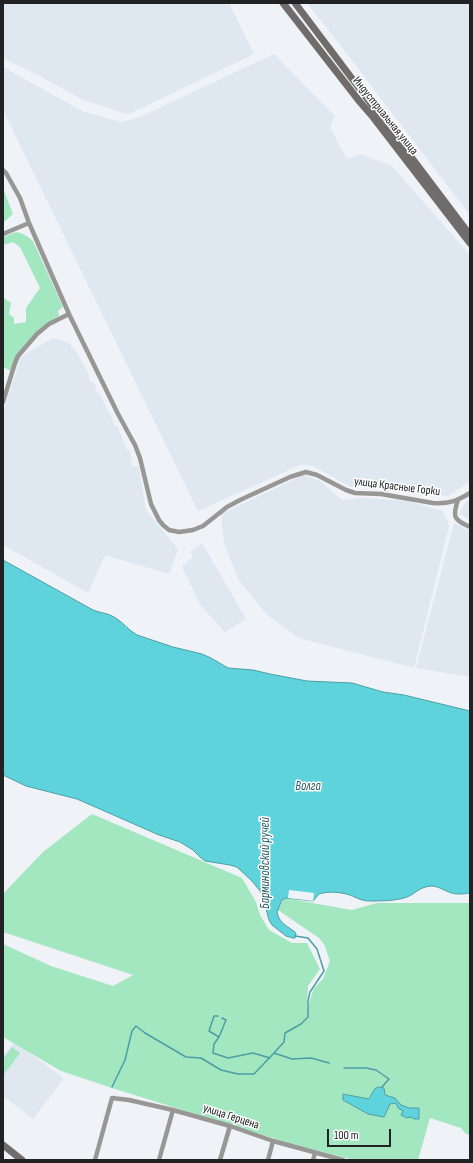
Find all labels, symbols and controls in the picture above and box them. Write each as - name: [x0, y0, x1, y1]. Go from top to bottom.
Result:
- street label: Индустриальная улица: [349, 74, 421, 158]
- street label: улица Красные Горки: [353, 475, 441, 499]
- water label: Волга: [295, 779, 321, 795]
- water label: Барминовский ручей: [258, 817, 274, 909]
- street label: улица Герцена: [201, 1101, 261, 1133]
- scale bar: [329, 1121, 393, 1147]
- text: 100 m: [334, 1128, 359, 1143]

